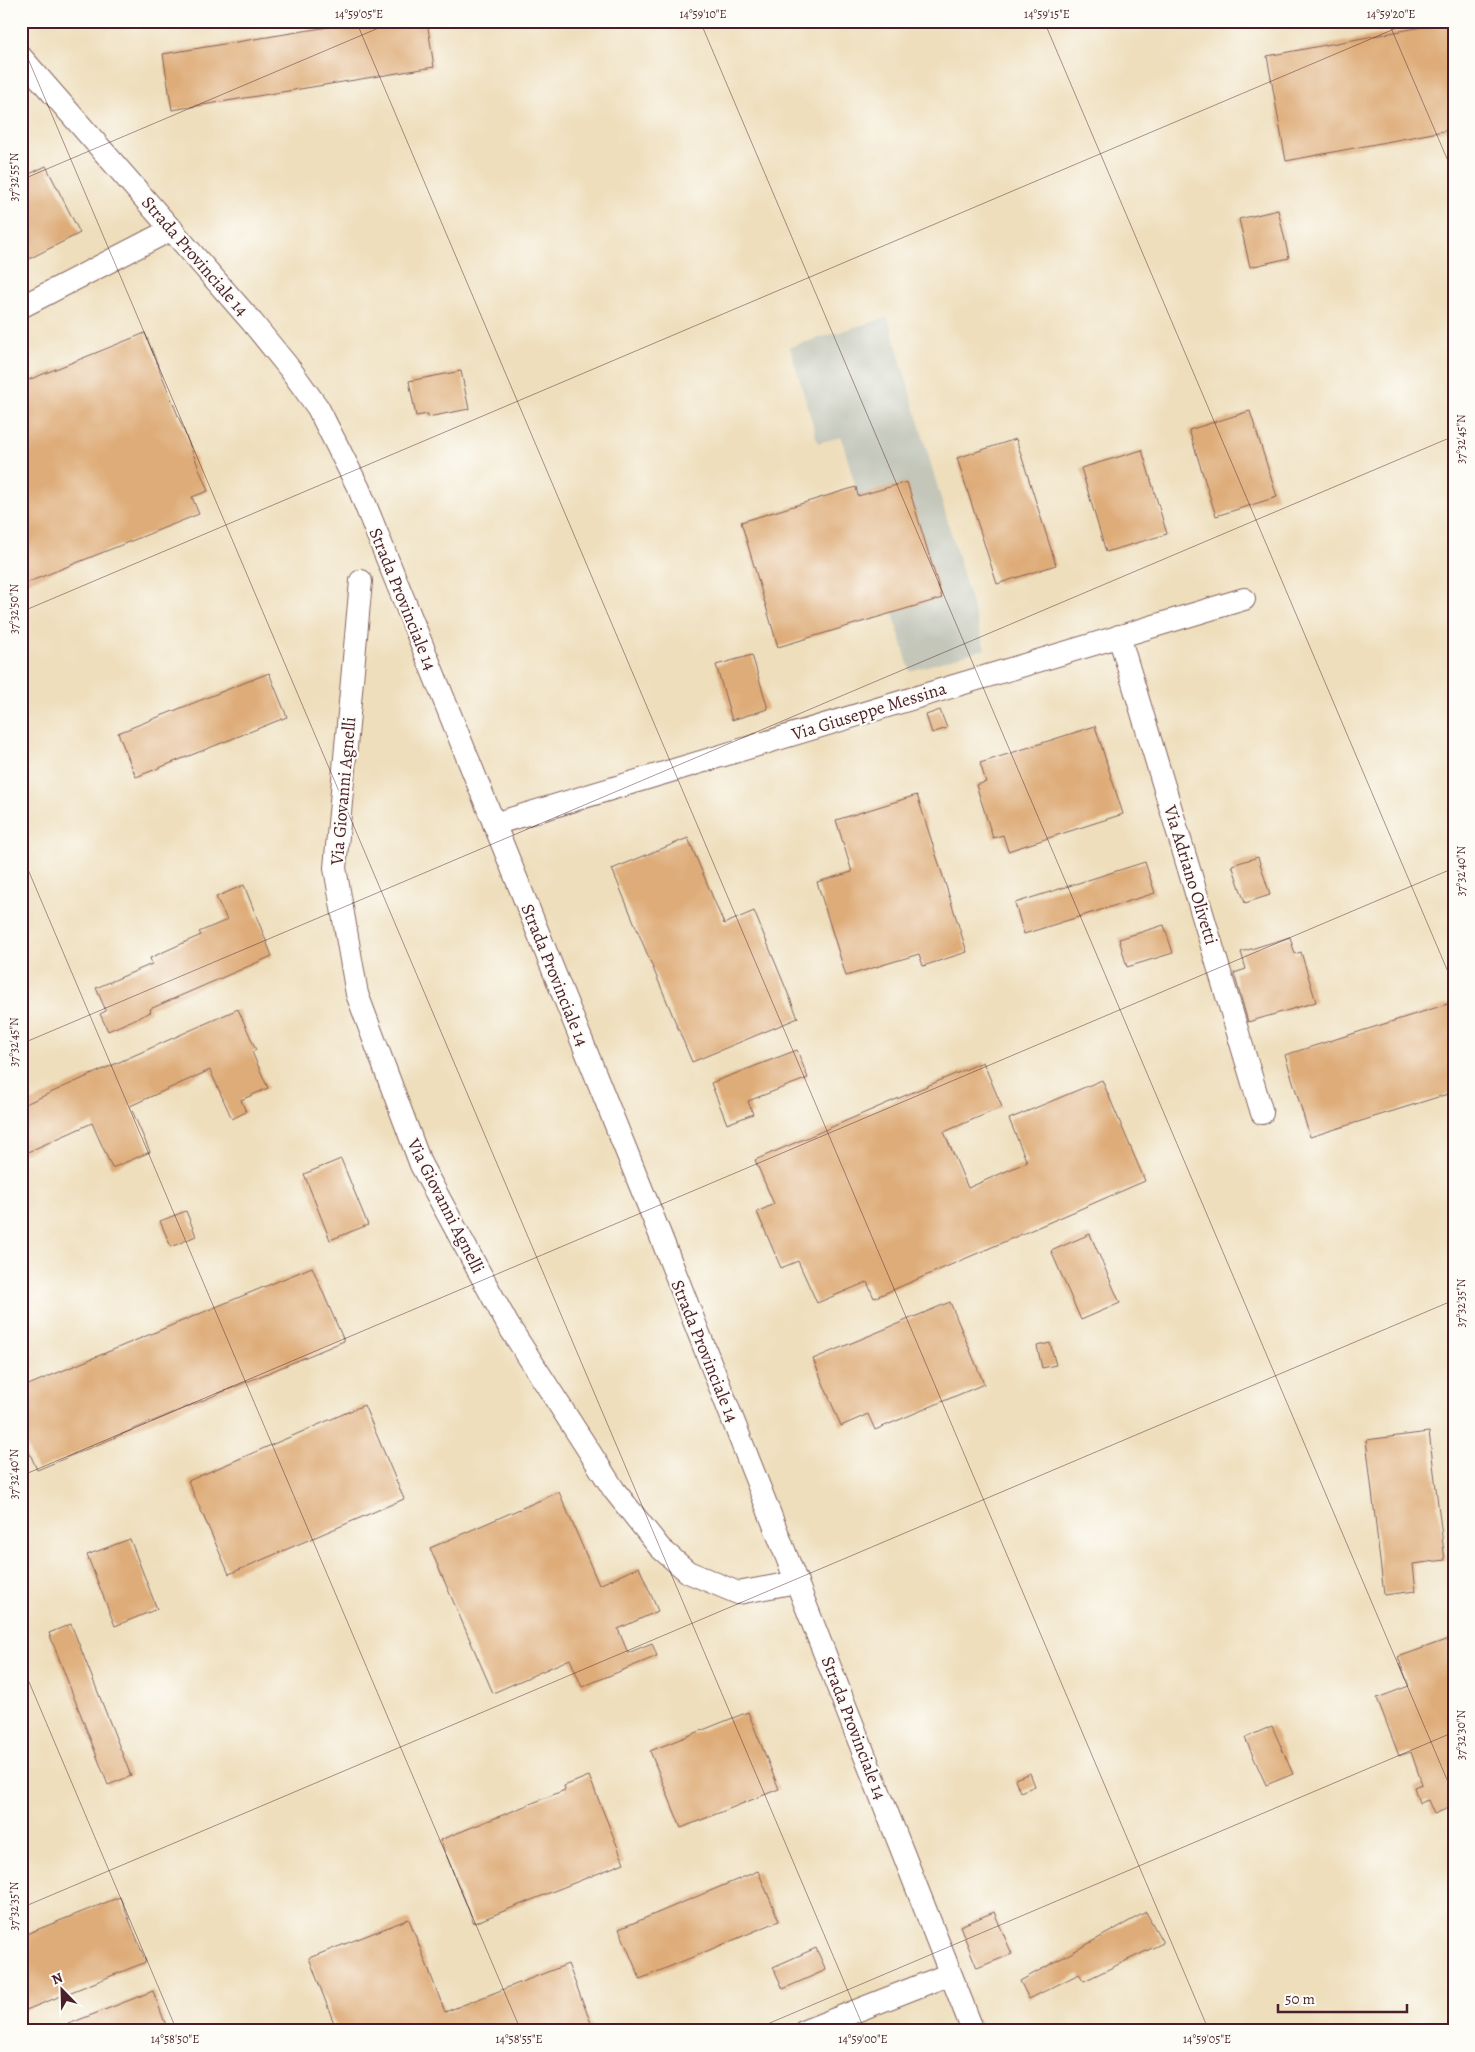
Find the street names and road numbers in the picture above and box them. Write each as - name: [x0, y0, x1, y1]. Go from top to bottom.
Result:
- street label: Strada Provinciale 14: [136, 191, 254, 321]
- street label: Strada Provinciale 14: [363, 524, 443, 674]
- street label: Via Giuseppe Messina: [788, 676, 950, 746]
- street label: Via Giovanni Agnelli: [324, 716, 361, 867]
- street label: Via Adriano Olivetti: [1158, 801, 1224, 948]
- street label: Strada Provinciale 14: [515, 900, 595, 1050]
- street label: Via Giovanni Agnelli: [401, 1134, 490, 1278]
- street label: Strada Provinciale 14: [665, 1276, 745, 1426]
- street label: Strada Provinciale 14: [816, 1653, 892, 1803]

